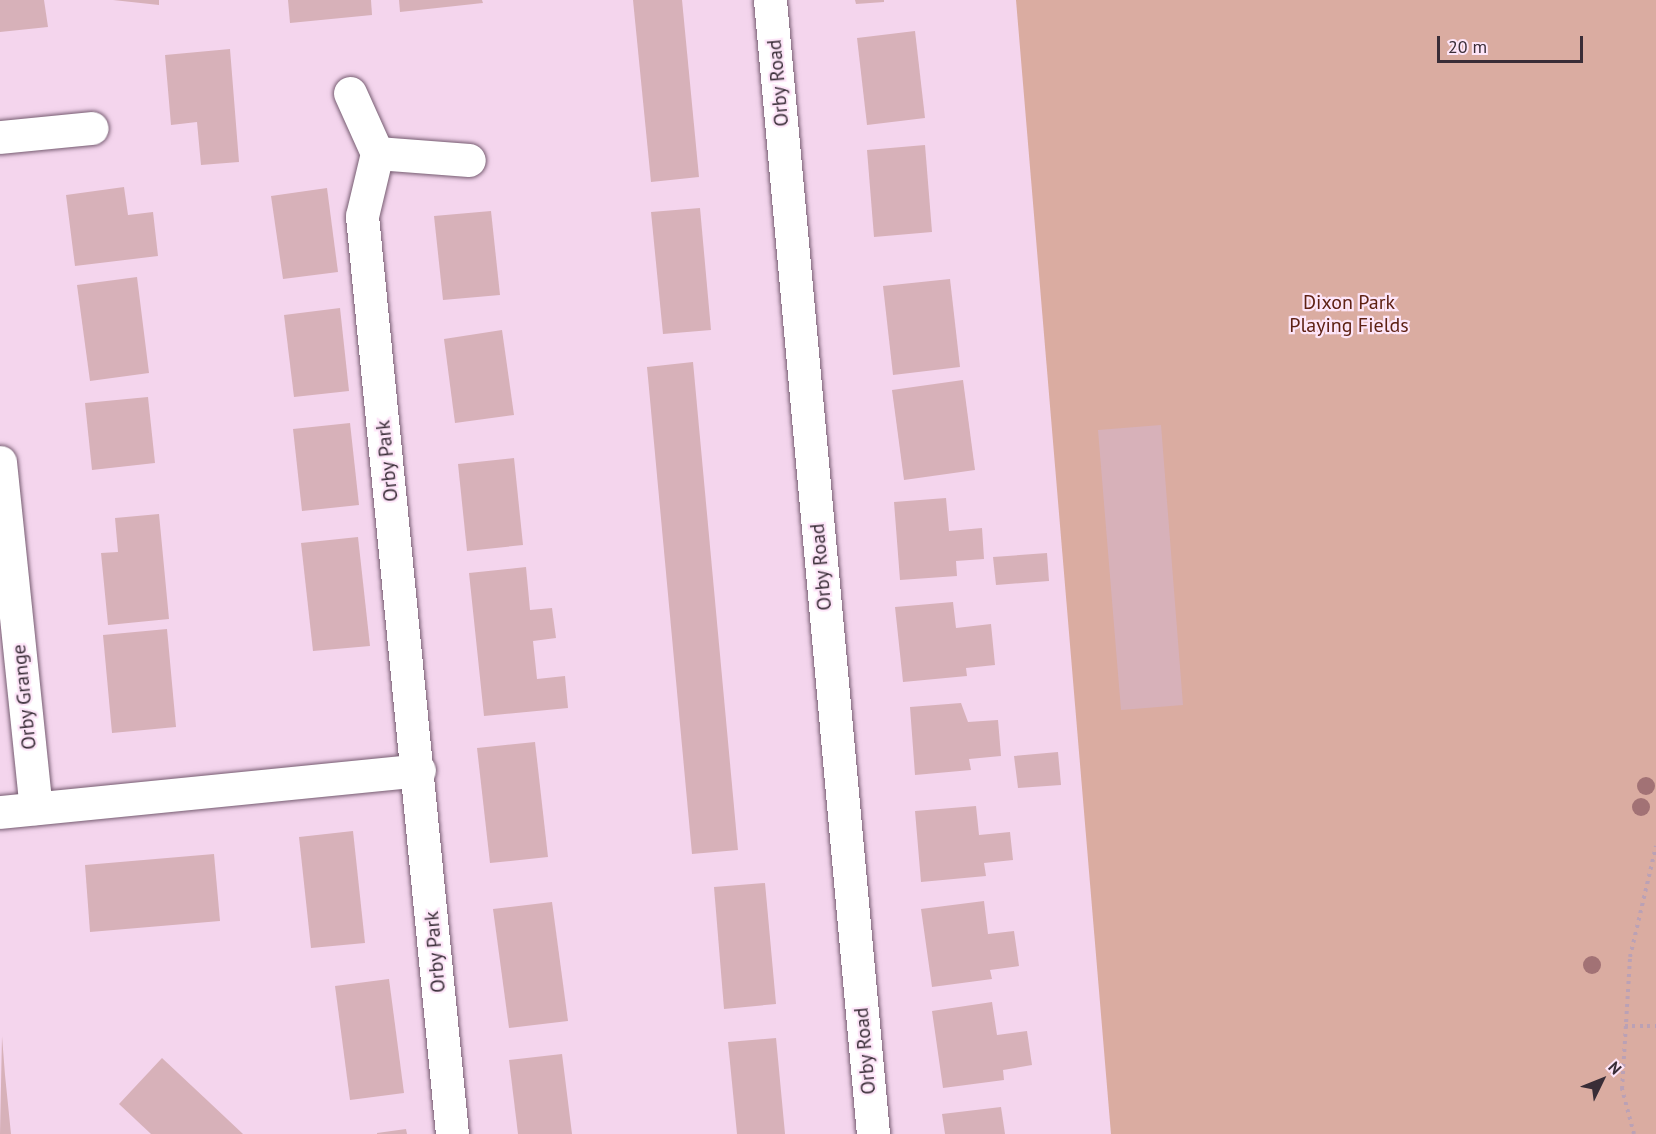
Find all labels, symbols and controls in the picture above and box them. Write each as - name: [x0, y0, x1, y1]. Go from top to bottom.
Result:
- scale bar: [1440, 24, 1586, 62]
- text: 20 m: [1448, 35, 1487, 58]
- street label: Orby Road: [762, 38, 794, 128]
- park label: Dixon Park Playing Fields: [1289, 291, 1409, 338]
- street label: Orby Park: [371, 419, 403, 503]
- street label: Orby Road: [805, 522, 837, 612]
- street label: Orby Grange: [6, 643, 42, 751]
- street label: Orby Park: [419, 910, 451, 994]
- street label: Orby Road: [849, 1006, 881, 1096]
- north arrow: [1572, 1050, 1632, 1110]
- text: N: [1604, 1057, 1626, 1078]

